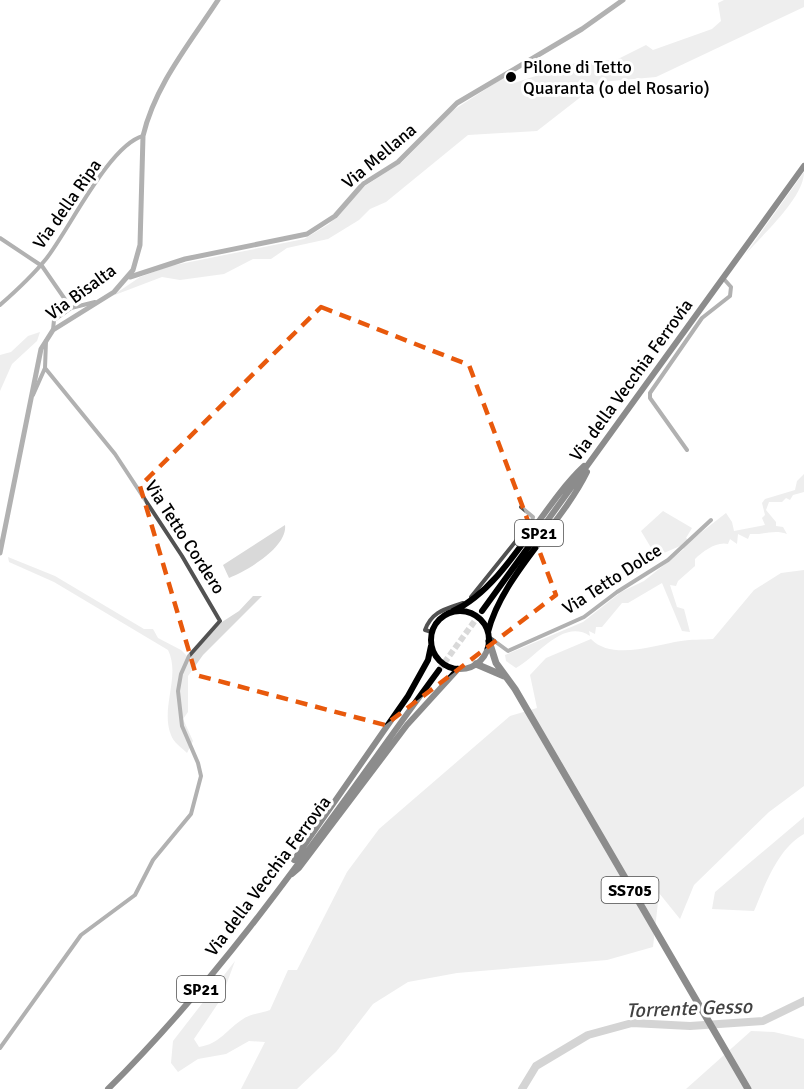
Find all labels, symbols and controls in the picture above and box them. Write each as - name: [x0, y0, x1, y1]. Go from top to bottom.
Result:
- place label: Pilone di Tetto Quaranta (o del Rosario): [523, 56, 710, 99]
- marker: Pilone di Tetto Quaranta (o del Rosario): [504, 70, 518, 84]
- street label: Via Mellana: [337, 119, 421, 193]
- street label: Via della Ripa: [28, 155, 106, 253]
- street label: Via Bisalta: [42, 259, 120, 325]
- street label: Via della Vecchia Ferrovia: [565, 295, 697, 465]
- street label: Via Tetto Cordero: [140, 476, 230, 598]
- road number: SP21: [515, 520, 563, 546]
- street label: Via Tetto Dolce: [558, 539, 666, 619]
- street label: Via della Vecchia Ferrovia: [200, 791, 336, 961]
- road number: SS705: [602, 877, 658, 903]
- road number: SP21: [177, 976, 225, 1002]
- water label: Torrente Gesso: [626, 994, 754, 1023]

